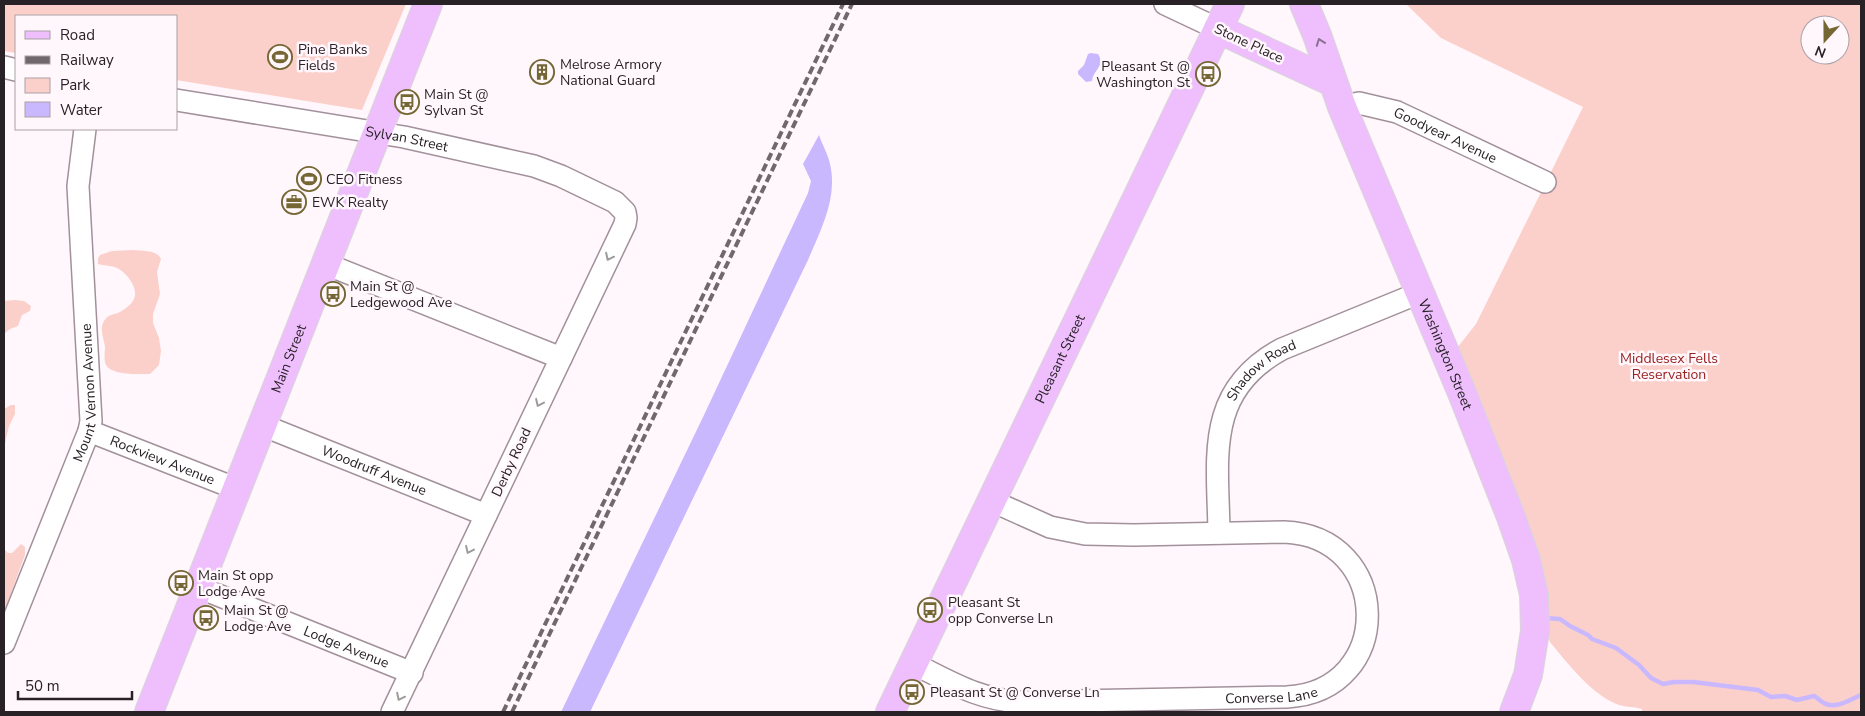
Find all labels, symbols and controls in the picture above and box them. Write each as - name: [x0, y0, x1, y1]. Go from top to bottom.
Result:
- legend: [15, 15, 178, 130]
- north arrow: [1800, 15, 1850, 65]
- street label: Stone Place: [1211, 19, 1287, 68]
- text: Road: [60, 25, 95, 45]
- one-way arrow: [1316, 39, 1326, 47]
- place label: Pine Banks Fields: [298, 40, 368, 75]
- text: N: [1812, 41, 1829, 62]
- sports icon: Pine Banks Fields: [267, 44, 293, 70]
- text: Railway: [60, 50, 114, 70]
- place label: Melrose Armory National Guard: [560, 55, 662, 90]
- place label: Pleasant St @ Washington St: [1096, 57, 1190, 92]
- building icon: Melrose Armory National Guard: [529, 59, 555, 85]
- bus stop icon: Pleasant St @ Washington St: [1195, 61, 1221, 87]
- text: Park: [60, 75, 90, 95]
- place label: Main St @ Sylvan St: [424, 85, 489, 120]
- bus stop icon: Main St @ Sylvan St: [394, 89, 420, 115]
- text: Water: [60, 100, 103, 120]
- street label: Goodyear Avenue: [1390, 103, 1500, 168]
- street label: Sylvan Street: [364, 122, 450, 157]
- sports icon: CEO Fitness: [296, 166, 322, 192]
- place label: CEO Fitness: [326, 170, 403, 189]
- office icon: EWK Realty: [281, 189, 307, 215]
- place label: EWK Realty: [312, 193, 389, 212]
- one-way arrow: [605, 251, 615, 260]
- place label: Main St @ Ledgewood Ave: [350, 277, 452, 312]
- bus stop icon: Main St @ Ledgewood Ave: [320, 281, 346, 307]
- street label: Washington Street: [1414, 296, 1477, 413]
- street label: Pleasant Street: [1031, 311, 1090, 407]
- street label: Main Street: [267, 321, 311, 396]
- street label: Mount Vernon Avenue: [69, 323, 101, 465]
- street label: Shadow Road: [1222, 335, 1299, 404]
- park label: Middlesex Fells Reservation: [1620, 349, 1718, 384]
- one-way arrow: [535, 398, 545, 407]
- street label: Derby Road: [487, 425, 536, 500]
- street label: Rockview Avenue: [107, 431, 218, 489]
- street label: Woodruff Avenue: [319, 441, 429, 500]
- one-way arrow: [465, 545, 476, 554]
- place label: Main St opp Lodge Ave: [198, 566, 273, 601]
- bus stop icon: Main St opp Lodge Ave: [168, 570, 194, 596]
- place label: Pleasant St opp Converse Ln: [948, 593, 1053, 628]
- bus stop icon: Pleasant St opp Converse Ln: [917, 597, 943, 623]
- place label: Main St @ Lodge Ave: [224, 601, 291, 636]
- bus stop icon: Main St @ Lodge Ave: [193, 605, 219, 631]
- street label: Lodge Avenue: [301, 621, 392, 673]
- scale bar: [18, 668, 131, 700]
- text: 50 m: [25, 676, 60, 696]
- bus stop icon: Pleasant St @ Converse Ln: [899, 679, 925, 705]
- street label: Converse Lane: [1225, 682, 1320, 708]
- place label: Pleasant St @ Converse Ln: [930, 683, 1100, 702]
- one-way arrow: [396, 692, 406, 701]

